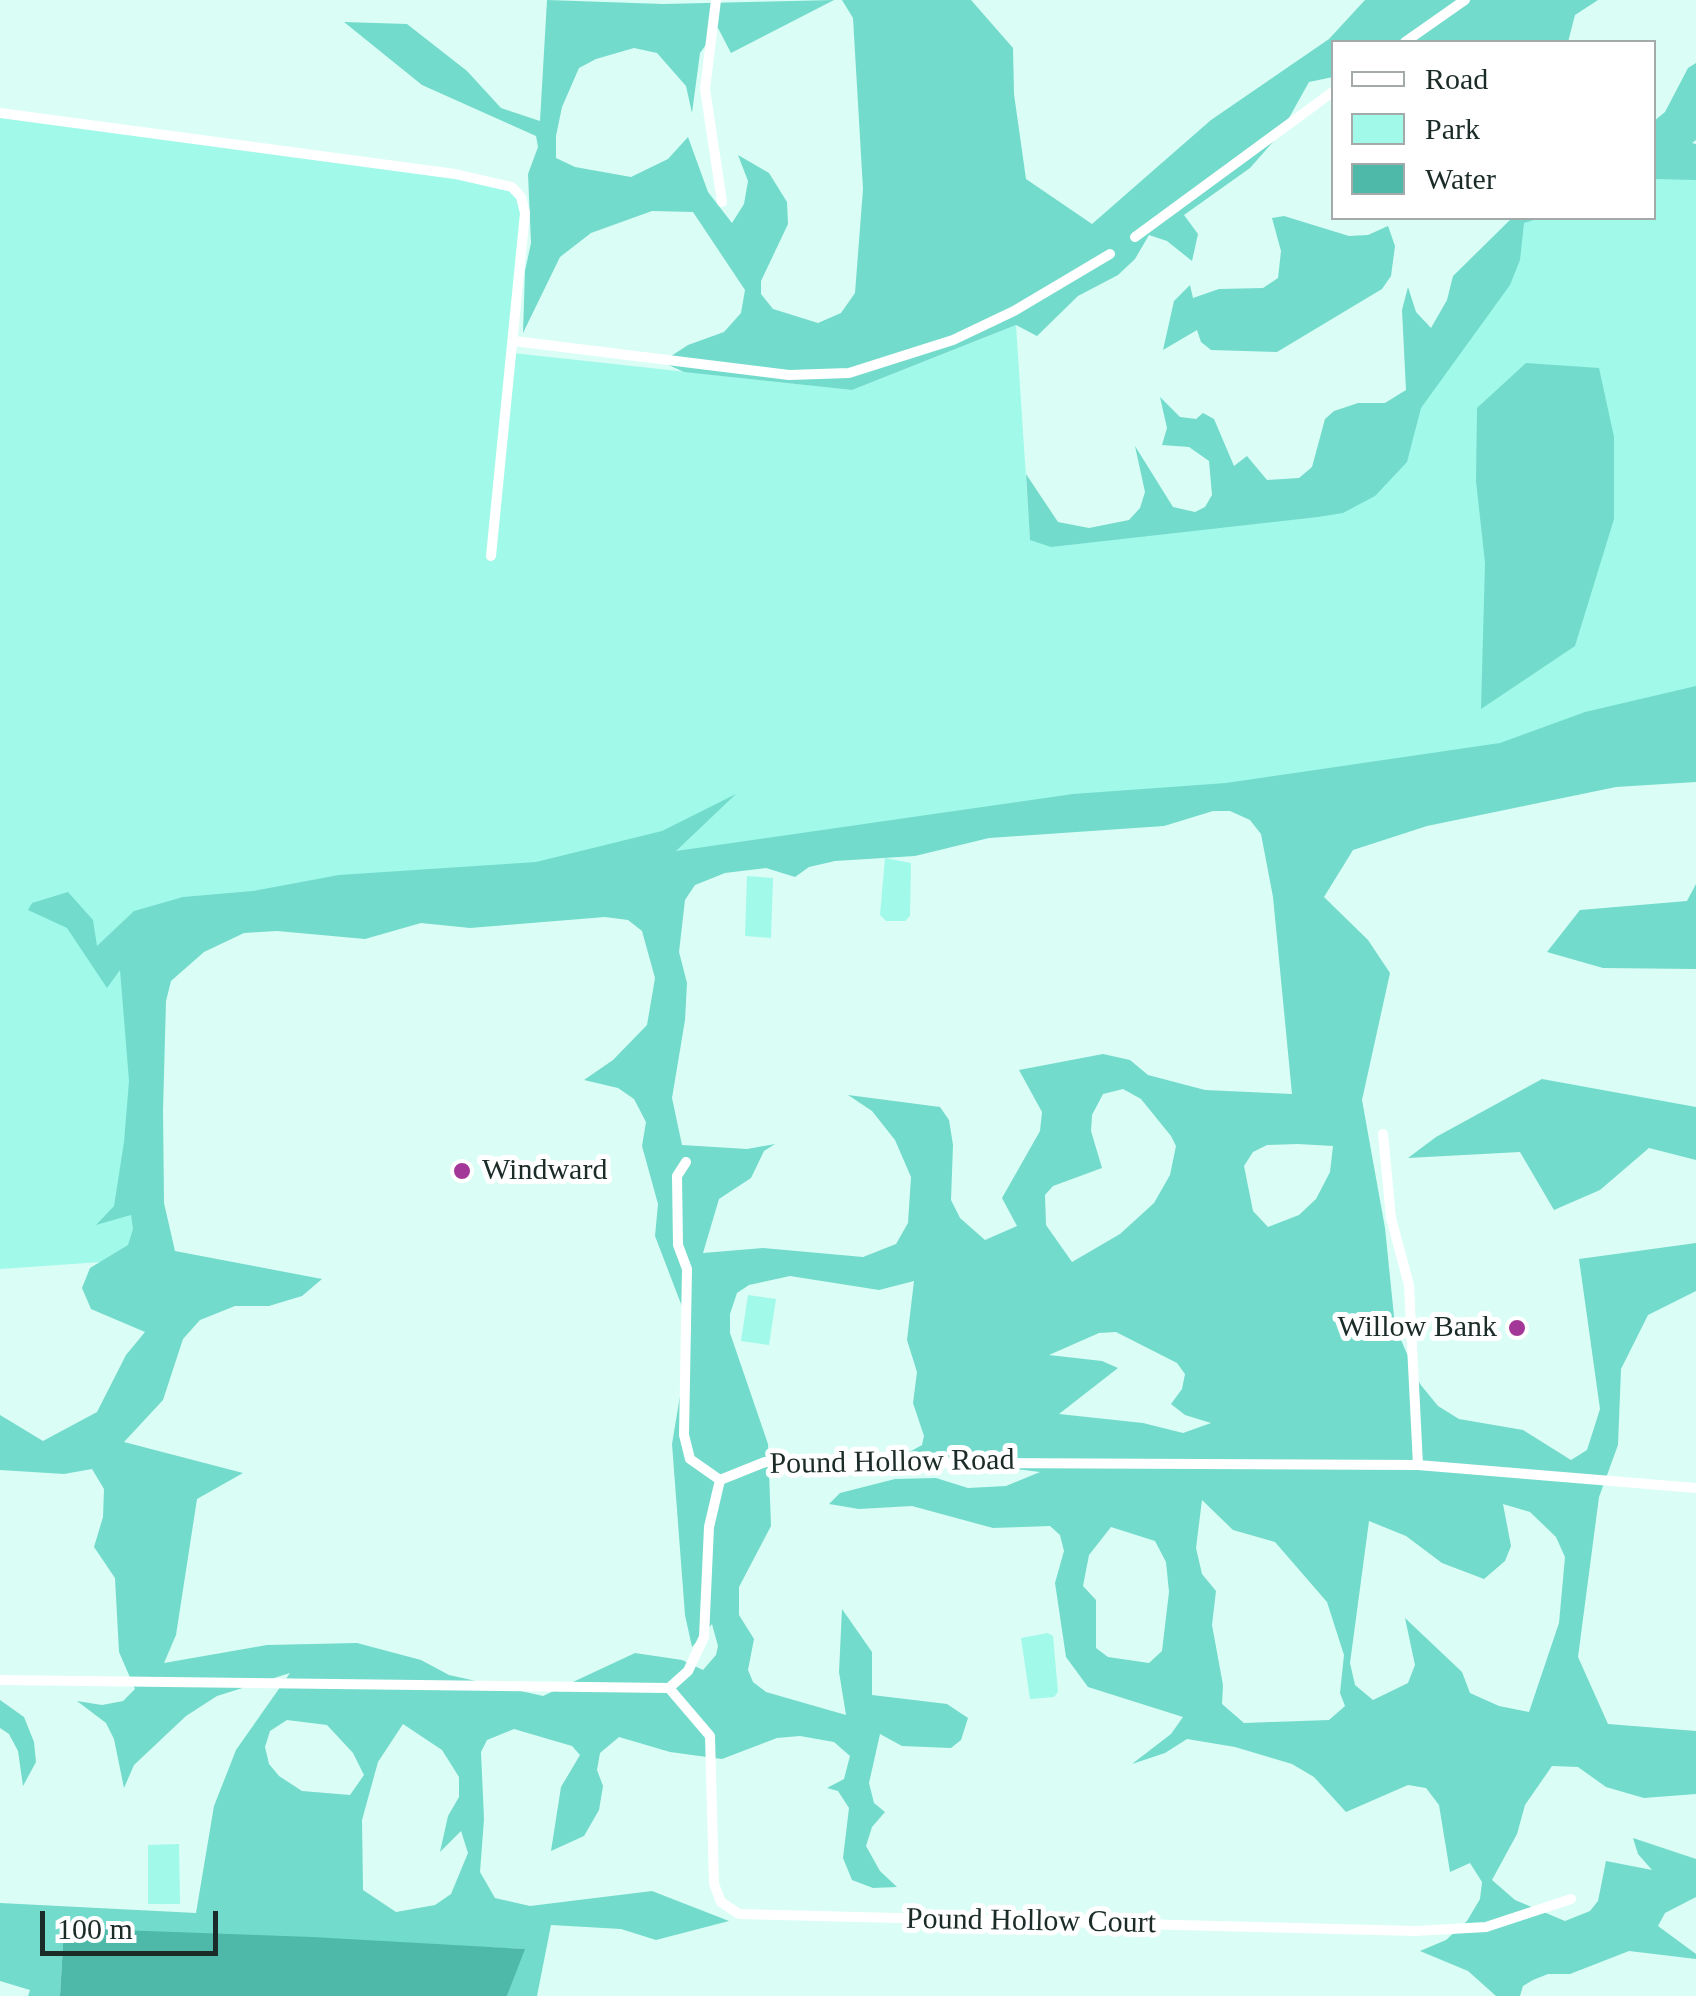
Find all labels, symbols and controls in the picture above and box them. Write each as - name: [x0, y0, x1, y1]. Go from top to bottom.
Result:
- legend: [1331, 40, 1656, 220]
- text: Road: [1425, 62, 1488, 95]
- text: Park: [1425, 112, 1480, 145]
- text: Water: [1425, 162, 1496, 195]
- place label: Windward: [482, 1153, 607, 1189]
- marker: Windward: [451, 1160, 473, 1182]
- place label: Willow Bank: [1337, 1310, 1497, 1346]
- marker: Willow Bank: [1506, 1317, 1528, 1339]
- street label: Pound Hollow Road: [769, 1443, 1015, 1483]
- scale bar: [45, 1891, 222, 1953]
- street label: Pound Hollow Court: [906, 1902, 1156, 1942]
- text: 100 m: [57, 1912, 133, 1945]

